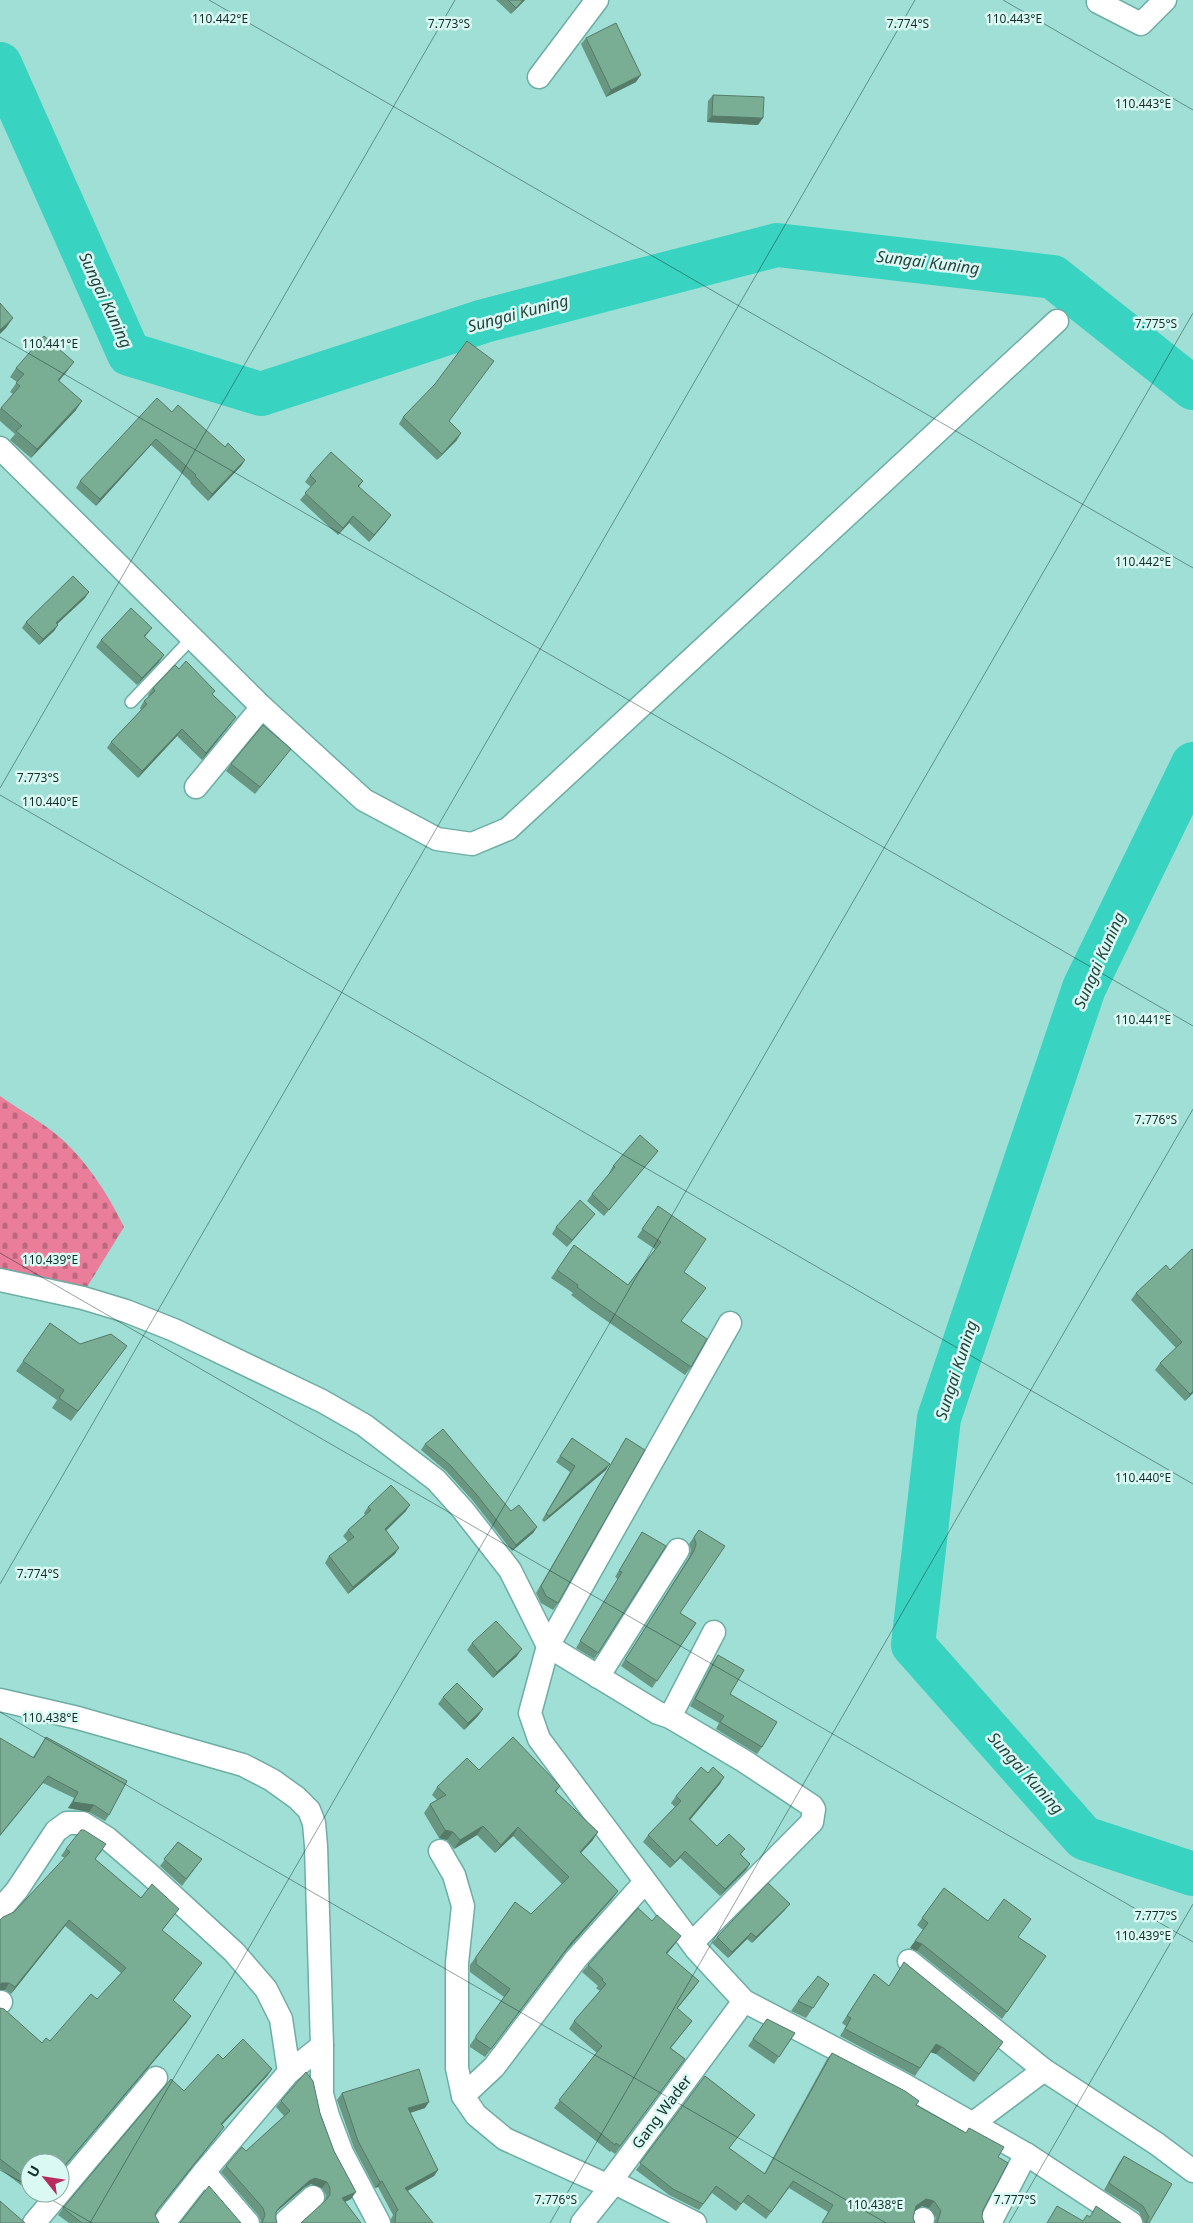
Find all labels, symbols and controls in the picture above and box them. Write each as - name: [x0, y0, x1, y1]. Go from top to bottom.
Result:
- text: 110.442°E: [192, 10, 248, 27]
- text: 110.443°E: [986, 10, 1042, 27]
- text: 7.773°S: [428, 15, 471, 32]
- text: 7.774°S: [887, 15, 930, 32]
- text: 110.443°E: [1115, 95, 1171, 112]
- water label: Sungai Kuning: [875, 245, 981, 279]
- water label: Sungai Kuning: [74, 248, 138, 352]
- water label: Sungai Kuning: [465, 289, 571, 337]
- text: 7.775°S: [1135, 315, 1178, 332]
- text: 110.441°E: [22, 335, 78, 352]
- text: 110.442°E: [1115, 553, 1171, 570]
- text: 7.773°S: [17, 769, 60, 786]
- text: 110.440°E: [22, 793, 78, 810]
- water label: Sungai Kuning: [1068, 908, 1130, 1012]
- text: 110.441°E: [1115, 1011, 1171, 1028]
- text: 7.776°S: [1135, 1111, 1178, 1128]
- text: 110.439°E: [22, 1251, 78, 1268]
- water label: Sungai Kuning: [930, 1317, 982, 1423]
- text: 110.440°E: [1115, 1469, 1171, 1486]
- text: 7.774°S: [17, 1565, 60, 1582]
- text: 110.438°E: [22, 1709, 78, 1726]
- water label: Sungai Kuning: [983, 1727, 1069, 1819]
- text: 7.777°S: [1135, 1907, 1178, 1924]
- text: 110.439°E: [1115, 1927, 1171, 1944]
- street label: Gang Wader: [627, 2070, 696, 2152]
- north arrow: [20, 2153, 70, 2203]
- text: U: [22, 2162, 44, 2181]
- text: 7.776°S: [535, 2191, 578, 2208]
- text: 7.777°S: [994, 2191, 1037, 2208]
- text: 110.438°E: [847, 2196, 903, 2213]

